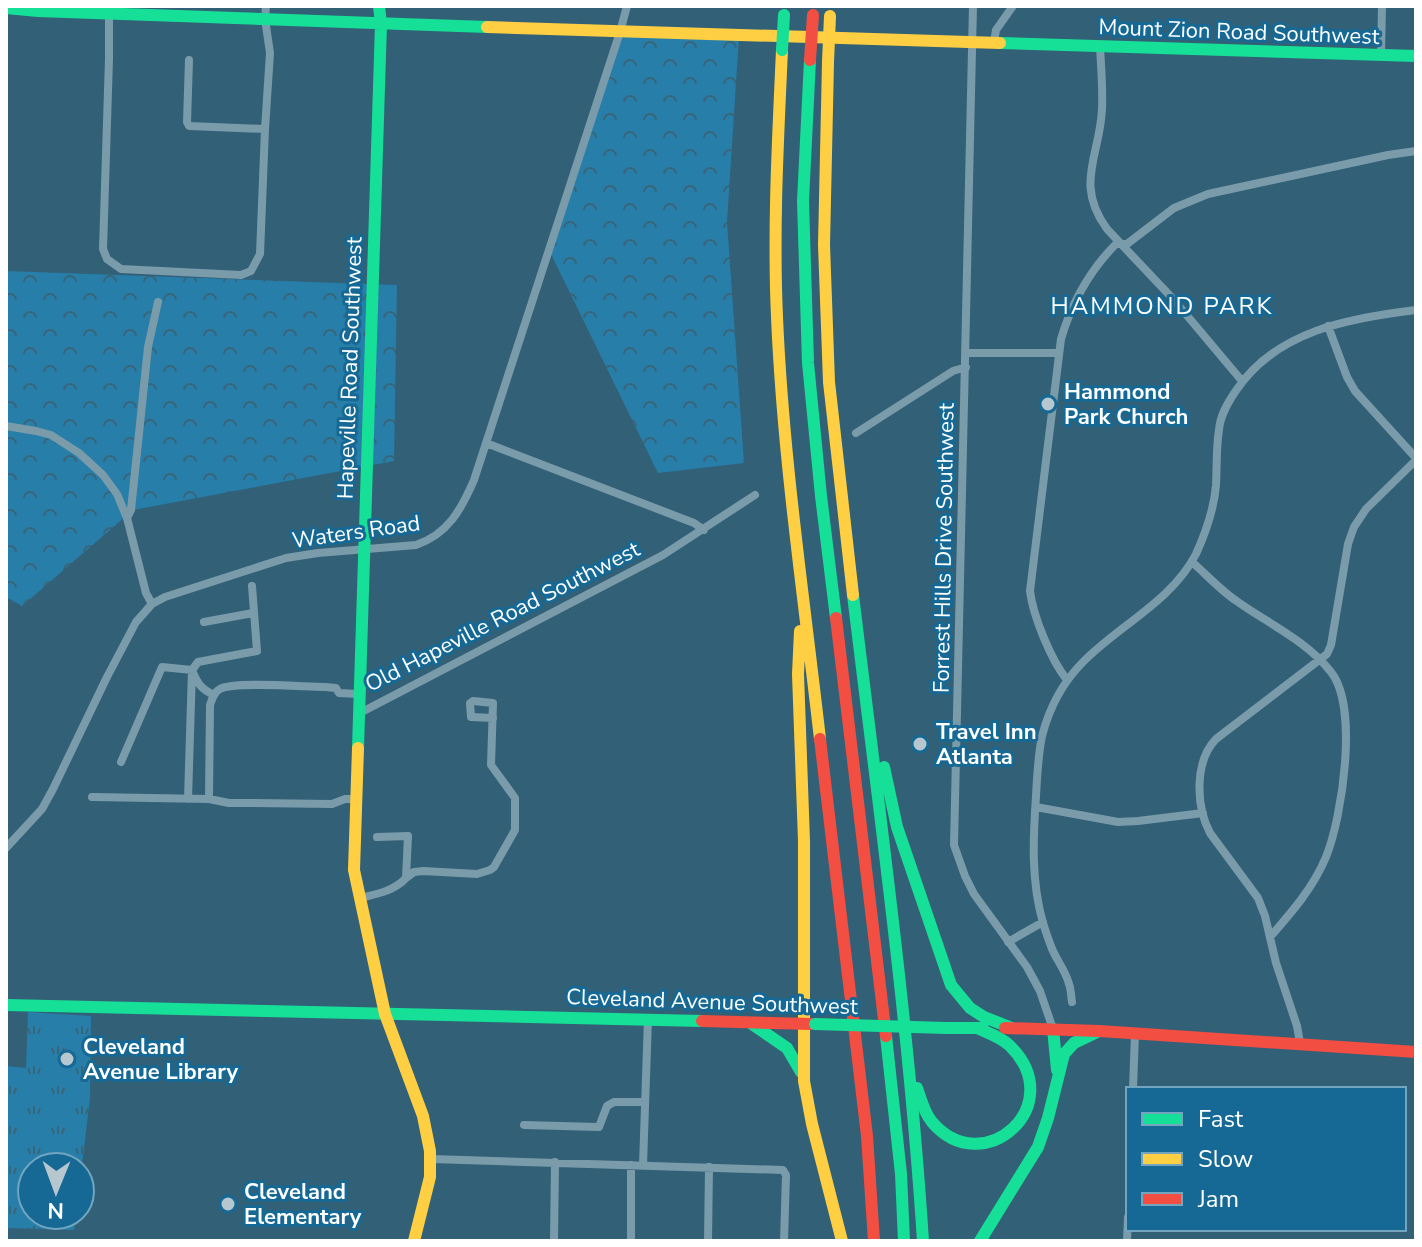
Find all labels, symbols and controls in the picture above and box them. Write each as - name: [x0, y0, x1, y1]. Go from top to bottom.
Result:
- street label: Mount Zion Road Southwest: [1098, 12, 1380, 52]
- street label: Hapeville Road Southwest: [330, 236, 370, 500]
- district label: HAMMOND PARK: [1051, 290, 1273, 322]
- place label: Hammond Park Church: [1064, 377, 1188, 432]
- marker: Hammond Park Church: [1039, 395, 1057, 413]
- street label: Forrest Hills Drive Southwest: [926, 402, 962, 693]
- street label: Waters Road: [290, 508, 422, 556]
- street label: Old Hapeville Road Southwest: [360, 534, 645, 699]
- place label: Travel Inn Atlanta: [936, 717, 1037, 772]
- marker: Travel Inn Atlanta: [911, 735, 929, 753]
- street label: Cleveland Avenue Southwest: [566, 982, 859, 1022]
- place label: Cleveland Avenue Library: [83, 1032, 239, 1087]
- marker: Cleveland Avenue Library: [58, 1050, 76, 1068]
- legend: [1126, 1087, 1406, 1231]
- text: Fast: [1198, 1103, 1244, 1135]
- text: Slow: [1198, 1143, 1253, 1175]
- north arrow: [16, 1151, 96, 1231]
- place label: Cleveland Elementary: [244, 1177, 362, 1232]
- text: Jam: [1197, 1183, 1239, 1215]
- text: N: [47, 1195, 64, 1225]
- marker: Cleveland Elementary: [219, 1195, 237, 1213]

